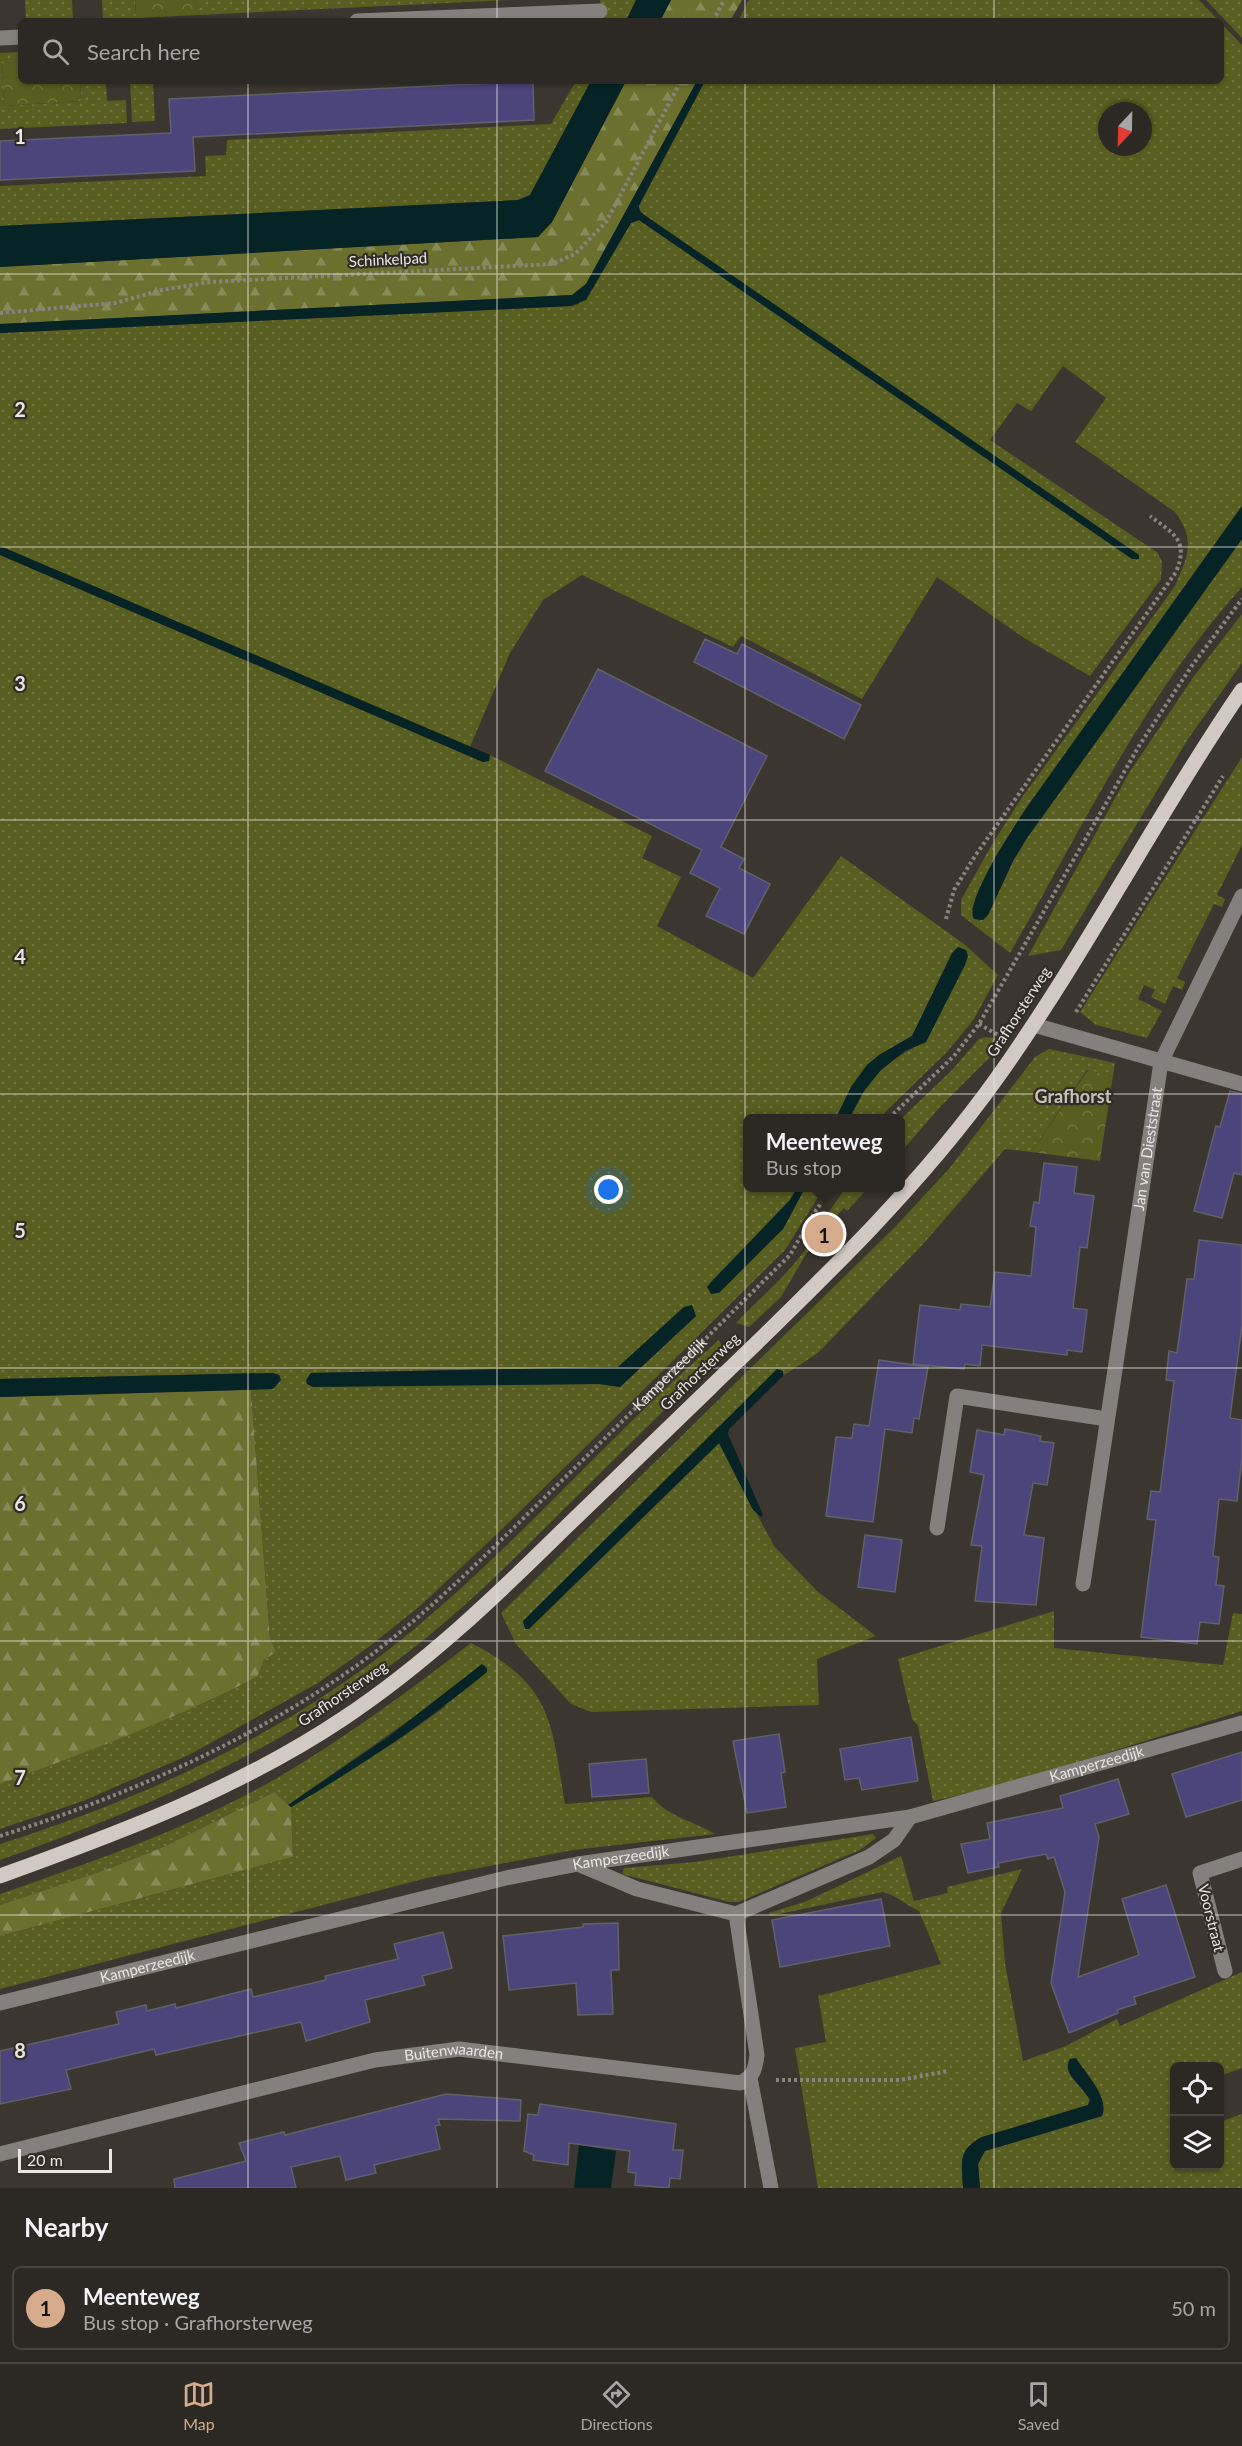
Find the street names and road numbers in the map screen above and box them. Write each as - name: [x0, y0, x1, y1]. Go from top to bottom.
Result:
- street label: Schinkelpad: [348, 248, 428, 270]
- street label: Grafhorsterweg: [982, 963, 1054, 1060]
- street label: Jan van Dieststraat: [1129, 1085, 1165, 1212]
- street label: Grafhorsterweg: [656, 1329, 743, 1414]
- street label: Kamperzeedijk: [628, 1333, 710, 1414]
- street label: Grafhorsterweg: [294, 1657, 391, 1730]
- street label: Kamperzeedijk: [1047, 1741, 1146, 1785]
- street label: Kamperzeedijk: [571, 1841, 671, 1873]
- street label: Voorstraat: [1195, 1882, 1229, 1954]
- street label: Kamperzeedijk: [98, 1945, 197, 1986]
- street label: Buitenwaarden: [403, 2039, 504, 2064]

